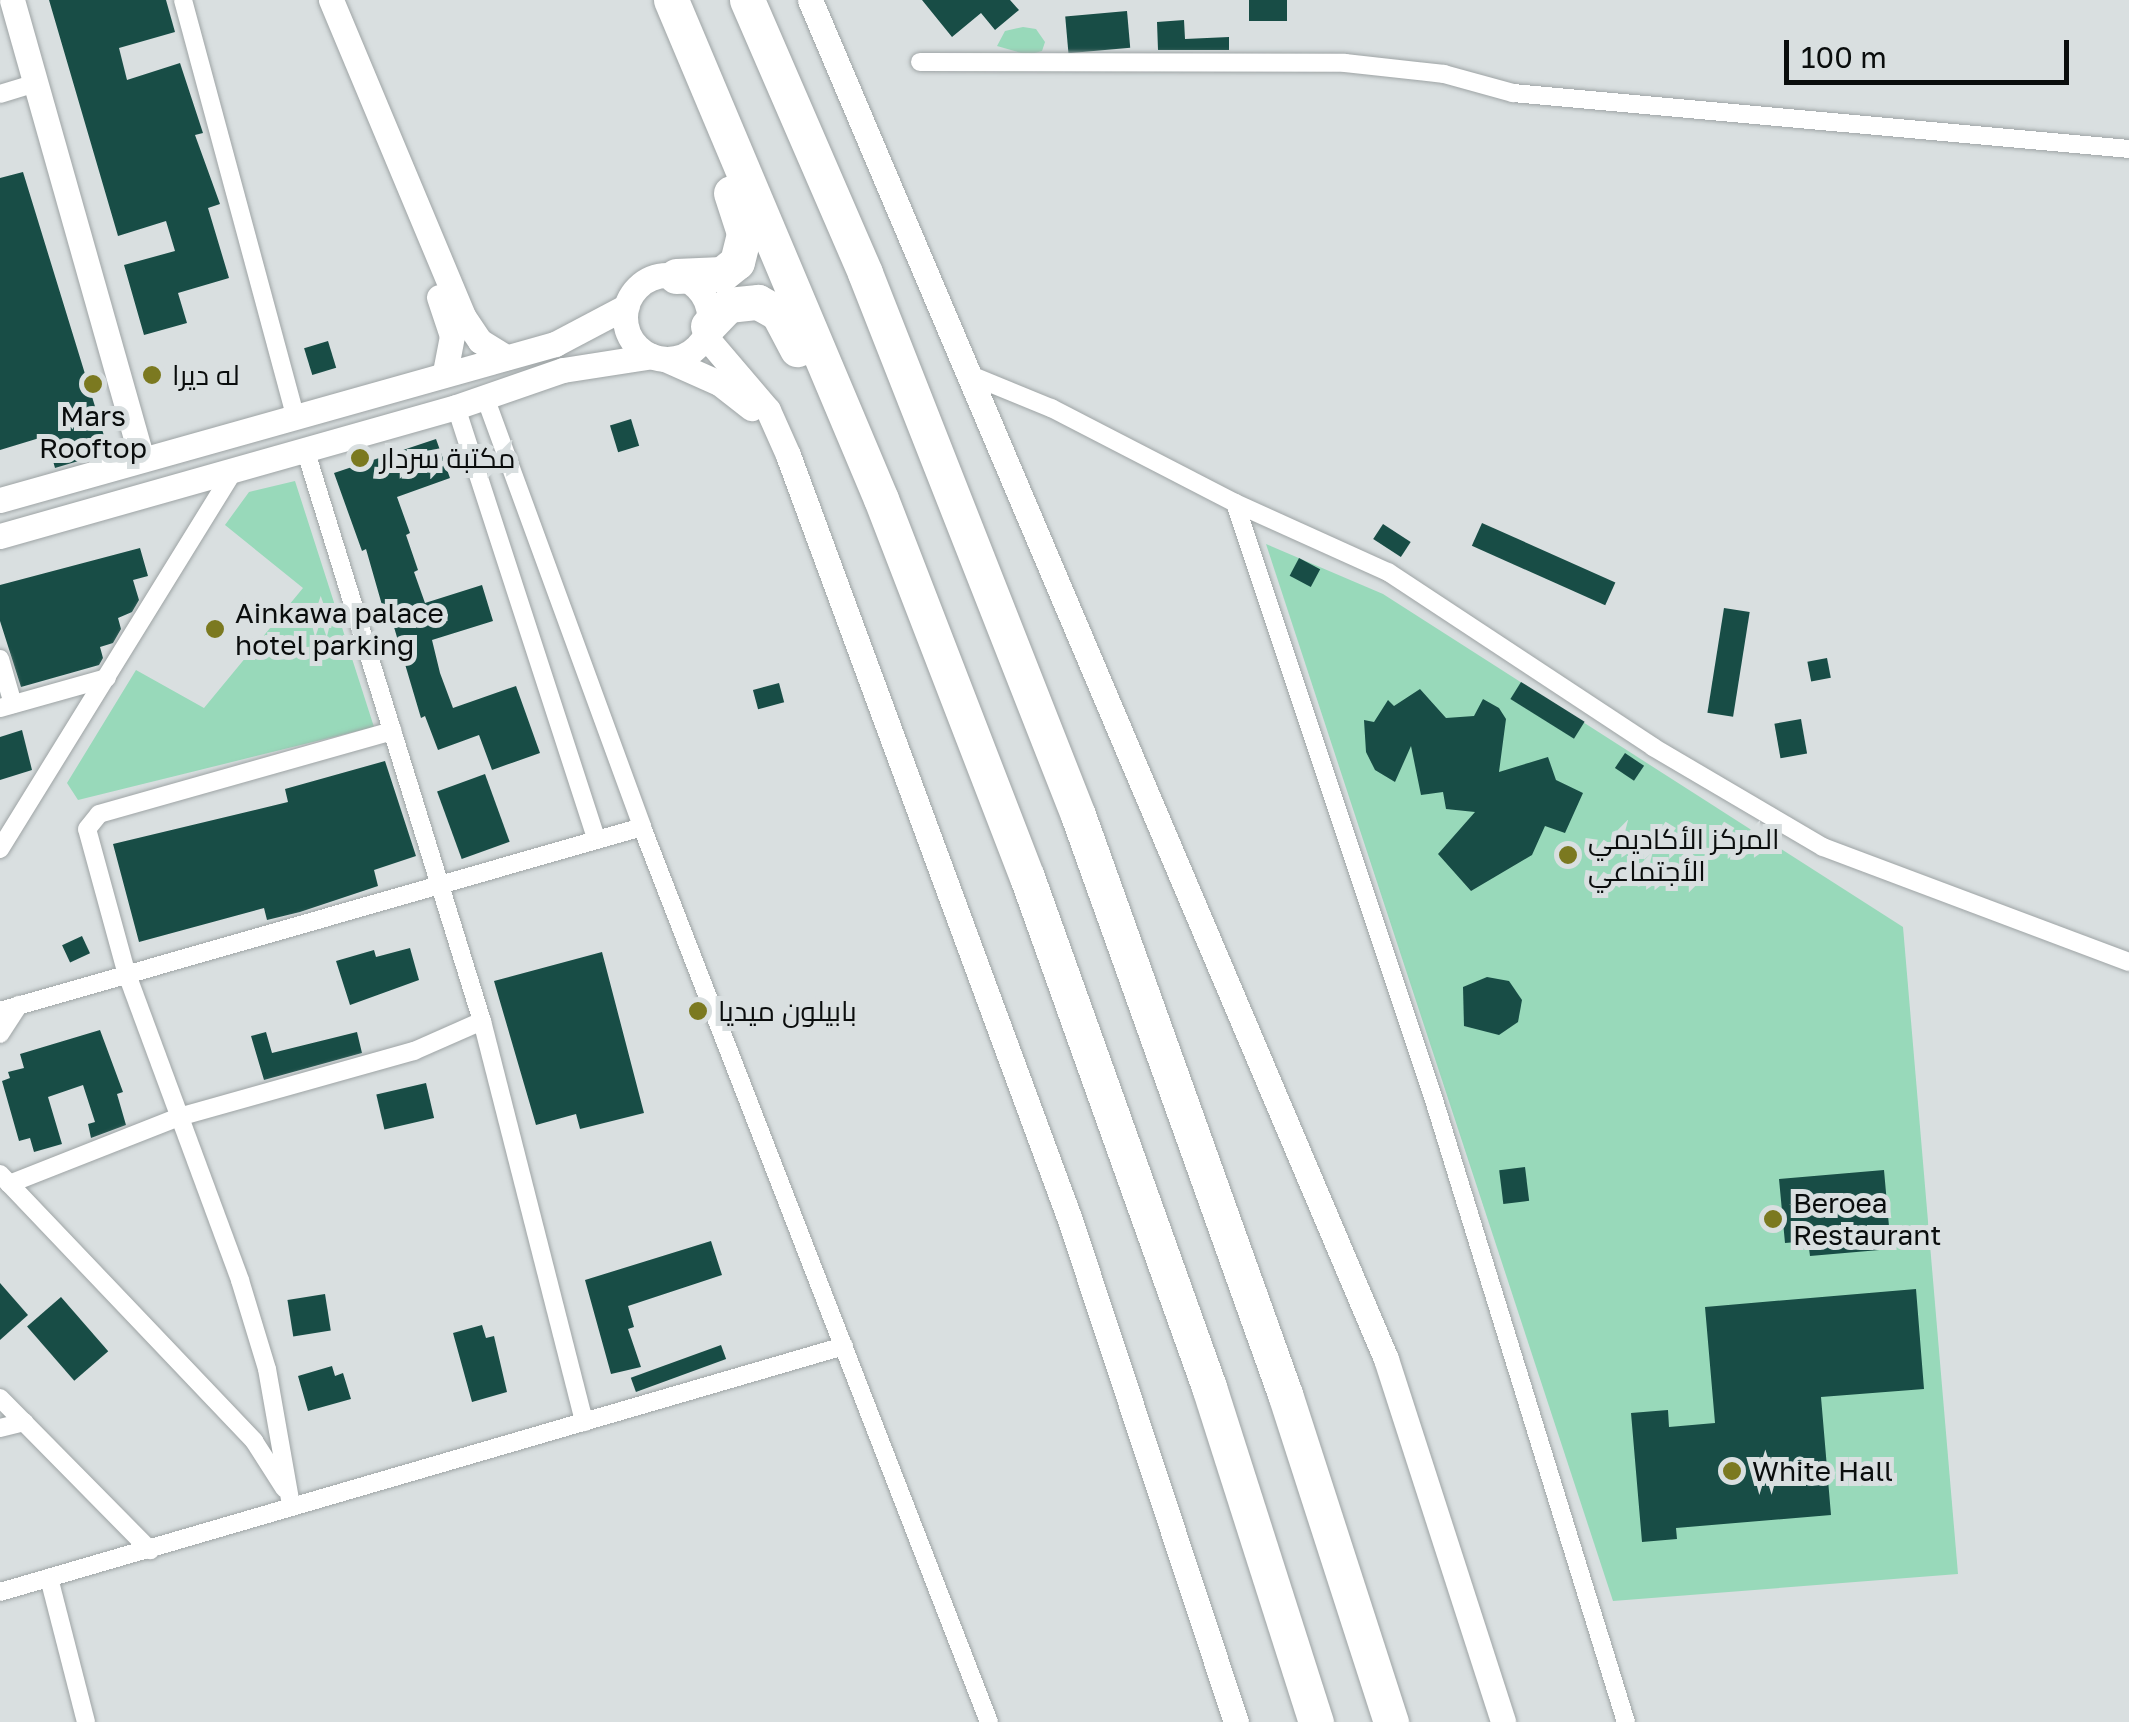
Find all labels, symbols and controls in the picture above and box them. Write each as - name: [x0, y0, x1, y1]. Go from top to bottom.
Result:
- scale bar: [1789, 20, 2074, 82]
- text: 100 m: [1801, 39, 1887, 75]
- place label: له ديرا: [172, 358, 240, 392]
- marker: له ديرا: [141, 364, 163, 386]
- marker: Mars Rooftop: [82, 373, 104, 395]
- place label: Mars Rooftop: [39, 399, 147, 465]
- place label: مكتبة سردار: [380, 441, 516, 475]
- marker: مكتبة سردار: [349, 447, 371, 469]
- place label: Ainkawa palace hotel parking: [235, 596, 444, 662]
- marker: Ainkawa palace hotel parking: [204, 618, 226, 640]
- place label: المركز الأكاديمي الأجتماعي: [1588, 822, 1779, 888]
- marker: المركز الأكاديمي الأجتماعي: [1557, 844, 1579, 866]
- place label: بابيلون ميديا: [718, 994, 857, 1028]
- marker: بابيلون ميديا: [687, 1000, 709, 1022]
- place label: Beroea Restaurant: [1793, 1186, 1941, 1252]
- marker: Beroea Restaurant: [1762, 1208, 1784, 1230]
- place label: White Hall: [1752, 1454, 1893, 1488]
- marker: White Hall: [1721, 1460, 1743, 1482]

